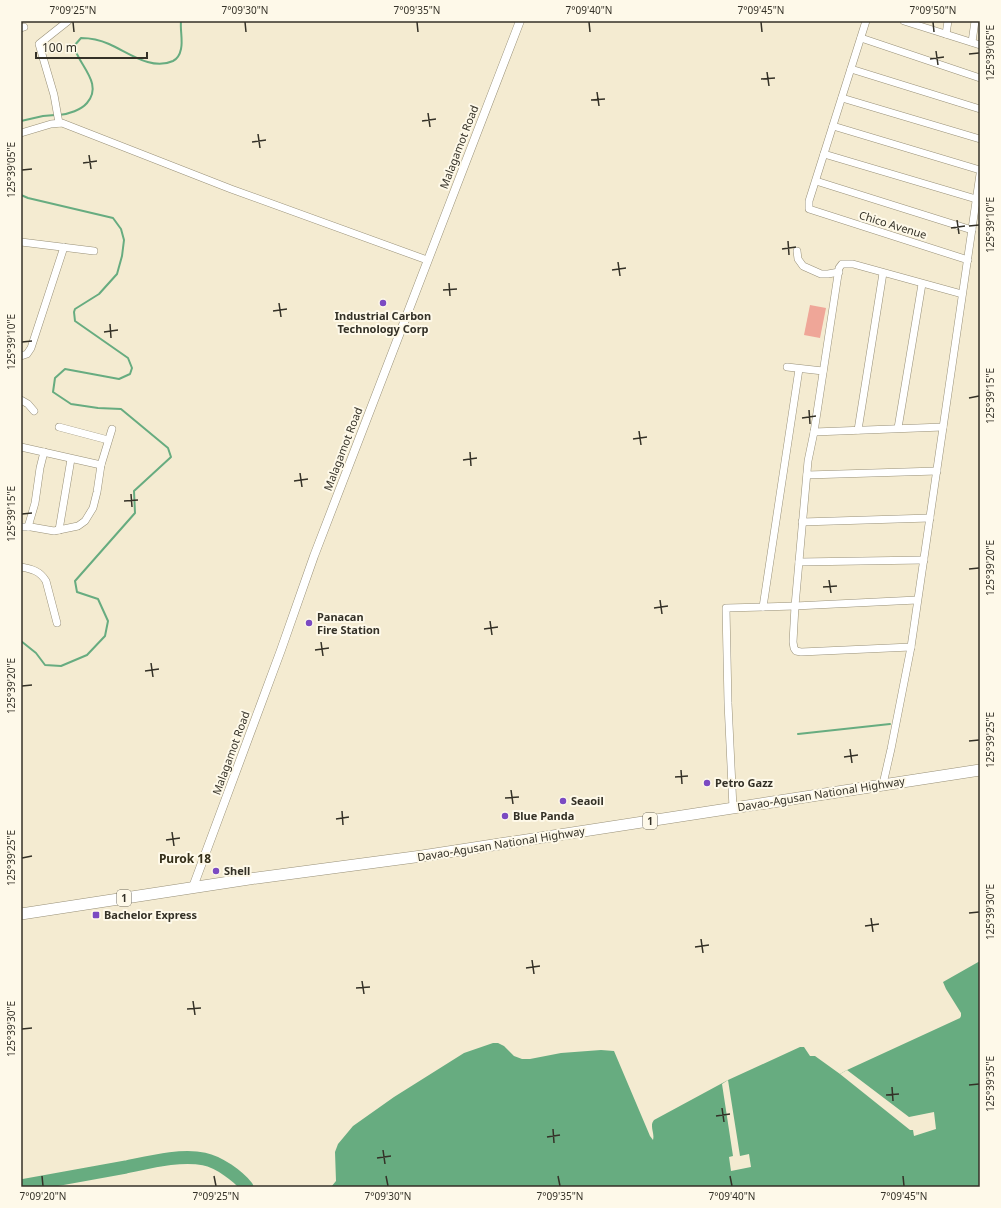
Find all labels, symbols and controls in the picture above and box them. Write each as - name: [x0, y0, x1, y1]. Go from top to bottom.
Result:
- text: 7°09'25"N: [50, 3, 96, 17]
- text: 7°09'30"N: [222, 3, 268, 17]
- text: 7°09'35"N: [394, 3, 440, 17]
- text: 7°09'40"N: [566, 3, 612, 17]
- text: 7°09'45"N: [738, 3, 784, 17]
- text: 7°09'50"N: [910, 3, 956, 17]
- text: 125°39'05"E: [983, 25, 997, 81]
- scale bar: [36, 34, 147, 60]
- text: 100 m: [42, 39, 77, 56]
- street label: Malagamot Road: [436, 103, 481, 191]
- text: 125°39'05"E: [4, 142, 18, 198]
- text: 125°39'10"E: [983, 197, 997, 253]
- street label: Chico Avenue: [857, 207, 929, 242]
- marker: Industrial Carbon Technology Corp: [378, 298, 388, 308]
- place label: Industrial Carbon Technology Corp: [335, 308, 431, 336]
- text: 125°39'10"E: [4, 314, 18, 370]
- text: 125°39'15"E: [983, 368, 997, 424]
- street label: Malagamot Road: [320, 405, 365, 493]
- text: 125°39'15"E: [4, 486, 18, 542]
- text: 125°39'20"E: [983, 540, 997, 596]
- place label: Panacan Fire Station: [317, 609, 380, 637]
- marker: Panacan Fire Station: [304, 618, 314, 628]
- text: 125°39'20"E: [4, 658, 18, 714]
- street label: Malagamot Road: [208, 709, 253, 797]
- text: 125°39'25"E: [983, 712, 997, 768]
- street label: Davao-Agusan National Highway: [736, 773, 906, 814]
- place label: Petro Gazz: [715, 775, 774, 790]
- marker: Petro Gazz: [702, 778, 712, 788]
- place label: Seaoil: [571, 793, 604, 808]
- marker: Seaoil: [558, 796, 568, 806]
- place label: Blue Panda: [513, 808, 574, 823]
- marker: Blue Panda: [500, 811, 510, 821]
- road number: 1: [643, 813, 657, 829]
- street label: Davao-Agusan National Highway: [416, 823, 586, 864]
- text: 125°39'25"E: [4, 830, 18, 886]
- district label: Purok 18: [159, 850, 211, 867]
- place label: Shell: [224, 863, 250, 878]
- marker: Shell: [211, 866, 221, 876]
- text: 125°39'30"E: [983, 884, 997, 940]
- road number: 1: [117, 890, 131, 906]
- place label: Bachelor Express: [104, 907, 197, 922]
- marker: Bachelor Express: [91, 910, 101, 920]
- text: 125°39'30"E: [4, 1001, 18, 1057]
- text: 125°39'35"E: [983, 1056, 997, 1112]
- text: 7°09'20"N: [20, 1189, 66, 1203]
- text: 7°09'25"N: [193, 1189, 239, 1203]
- text: 7°09'30"N: [365, 1189, 411, 1203]
- text: 7°09'35"N: [537, 1189, 583, 1203]
- text: 7°09'40"N: [709, 1189, 755, 1203]
- text: 7°09'45"N: [881, 1189, 927, 1203]

